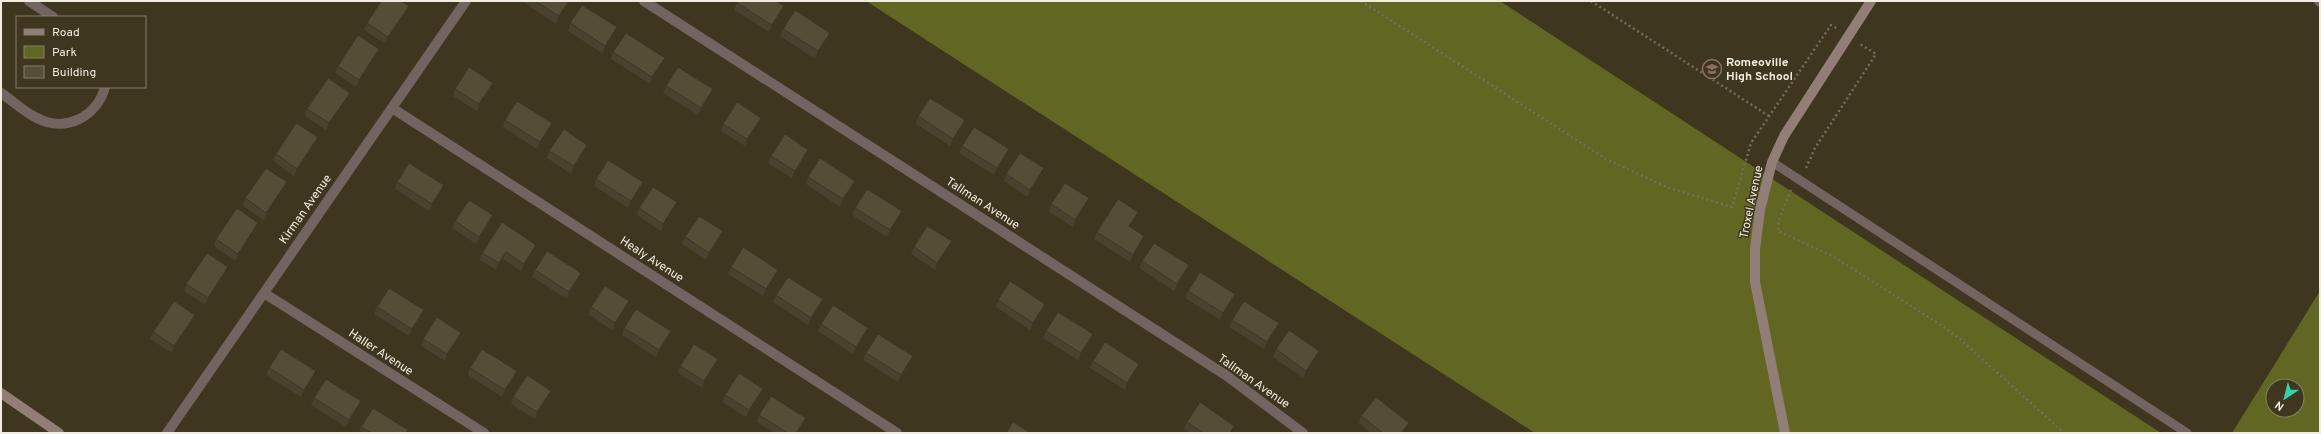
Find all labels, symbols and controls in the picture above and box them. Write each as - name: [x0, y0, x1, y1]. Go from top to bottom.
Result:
- legend: [16, 16, 146, 88]
- text: Road: [52, 25, 80, 41]
- text: Park: [52, 45, 77, 61]
- place label: Romeoville High School: [1726, 55, 1793, 85]
- school or university icon: Romeoville High School: [1701, 58, 1723, 80]
- text: Building: [52, 65, 96, 81]
- street label: Troxel Avenue: [1736, 164, 1768, 240]
- street label: Kirman Avenue: [276, 172, 336, 248]
- street label: Tallman Avenue: [943, 174, 1022, 234]
- street label: Healy Avenue: [616, 233, 686, 286]
- street label: Haller Avenue: [345, 326, 416, 380]
- street label: Tallman Avenue: [1214, 351, 1293, 413]
- north arrow: [2265, 378, 2305, 418]
- text: N: [2273, 397, 2287, 413]

